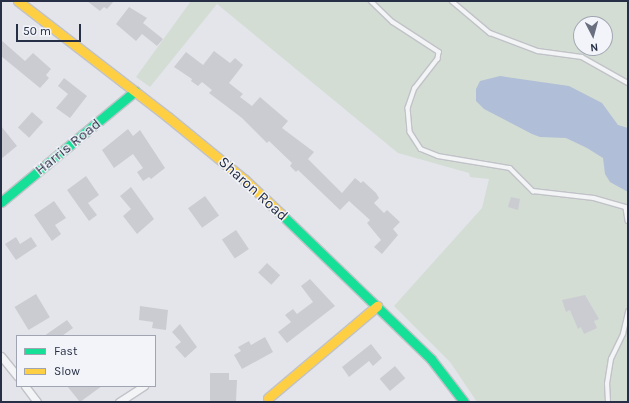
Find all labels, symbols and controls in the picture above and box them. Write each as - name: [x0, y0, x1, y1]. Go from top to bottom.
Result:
- scale bar: [18, 16, 83, 42]
- north arrow: [573, 16, 613, 56]
- text: 50 m: [23, 24, 51, 38]
- text: N: [590, 41, 599, 54]
- street label: Harris Road: [31, 115, 105, 179]
- street label: Sharon Road: [215, 153, 291, 225]
- legend: [16, 335, 156, 387]
- text: Fast: [54, 344, 77, 358]
- text: Slow: [54, 364, 80, 378]

